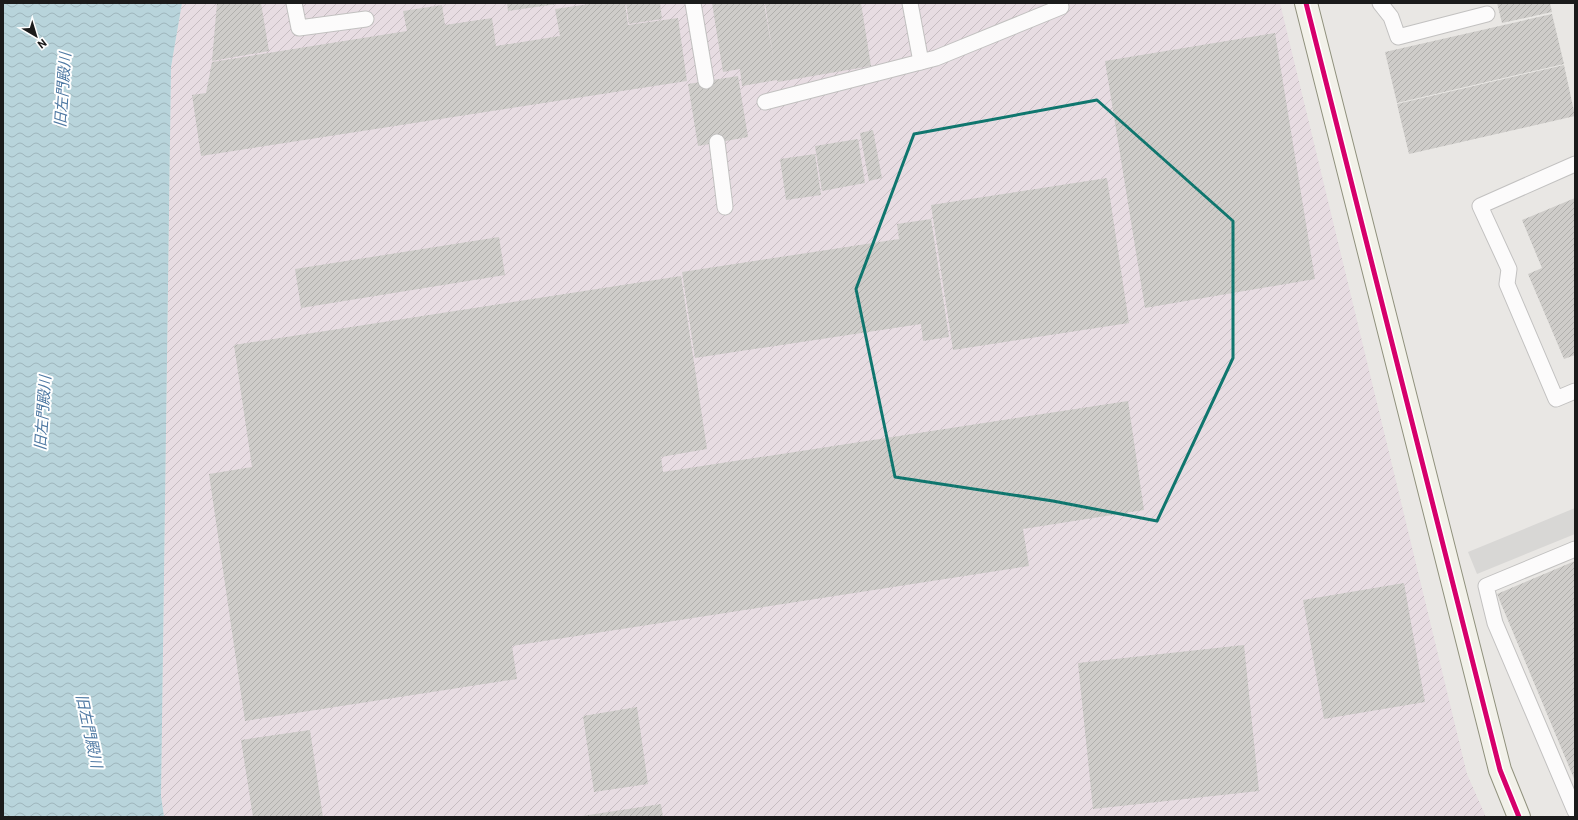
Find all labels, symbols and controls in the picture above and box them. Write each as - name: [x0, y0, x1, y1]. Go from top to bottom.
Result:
- north arrow: [16, 16, 56, 56]
- text: N: [35, 36, 49, 51]
- water label: 旧左門殿川: [51, 50, 75, 128]
- water label: 旧左門殿川: [31, 373, 55, 451]
- water label: 旧左門殿川: [72, 692, 106, 772]

